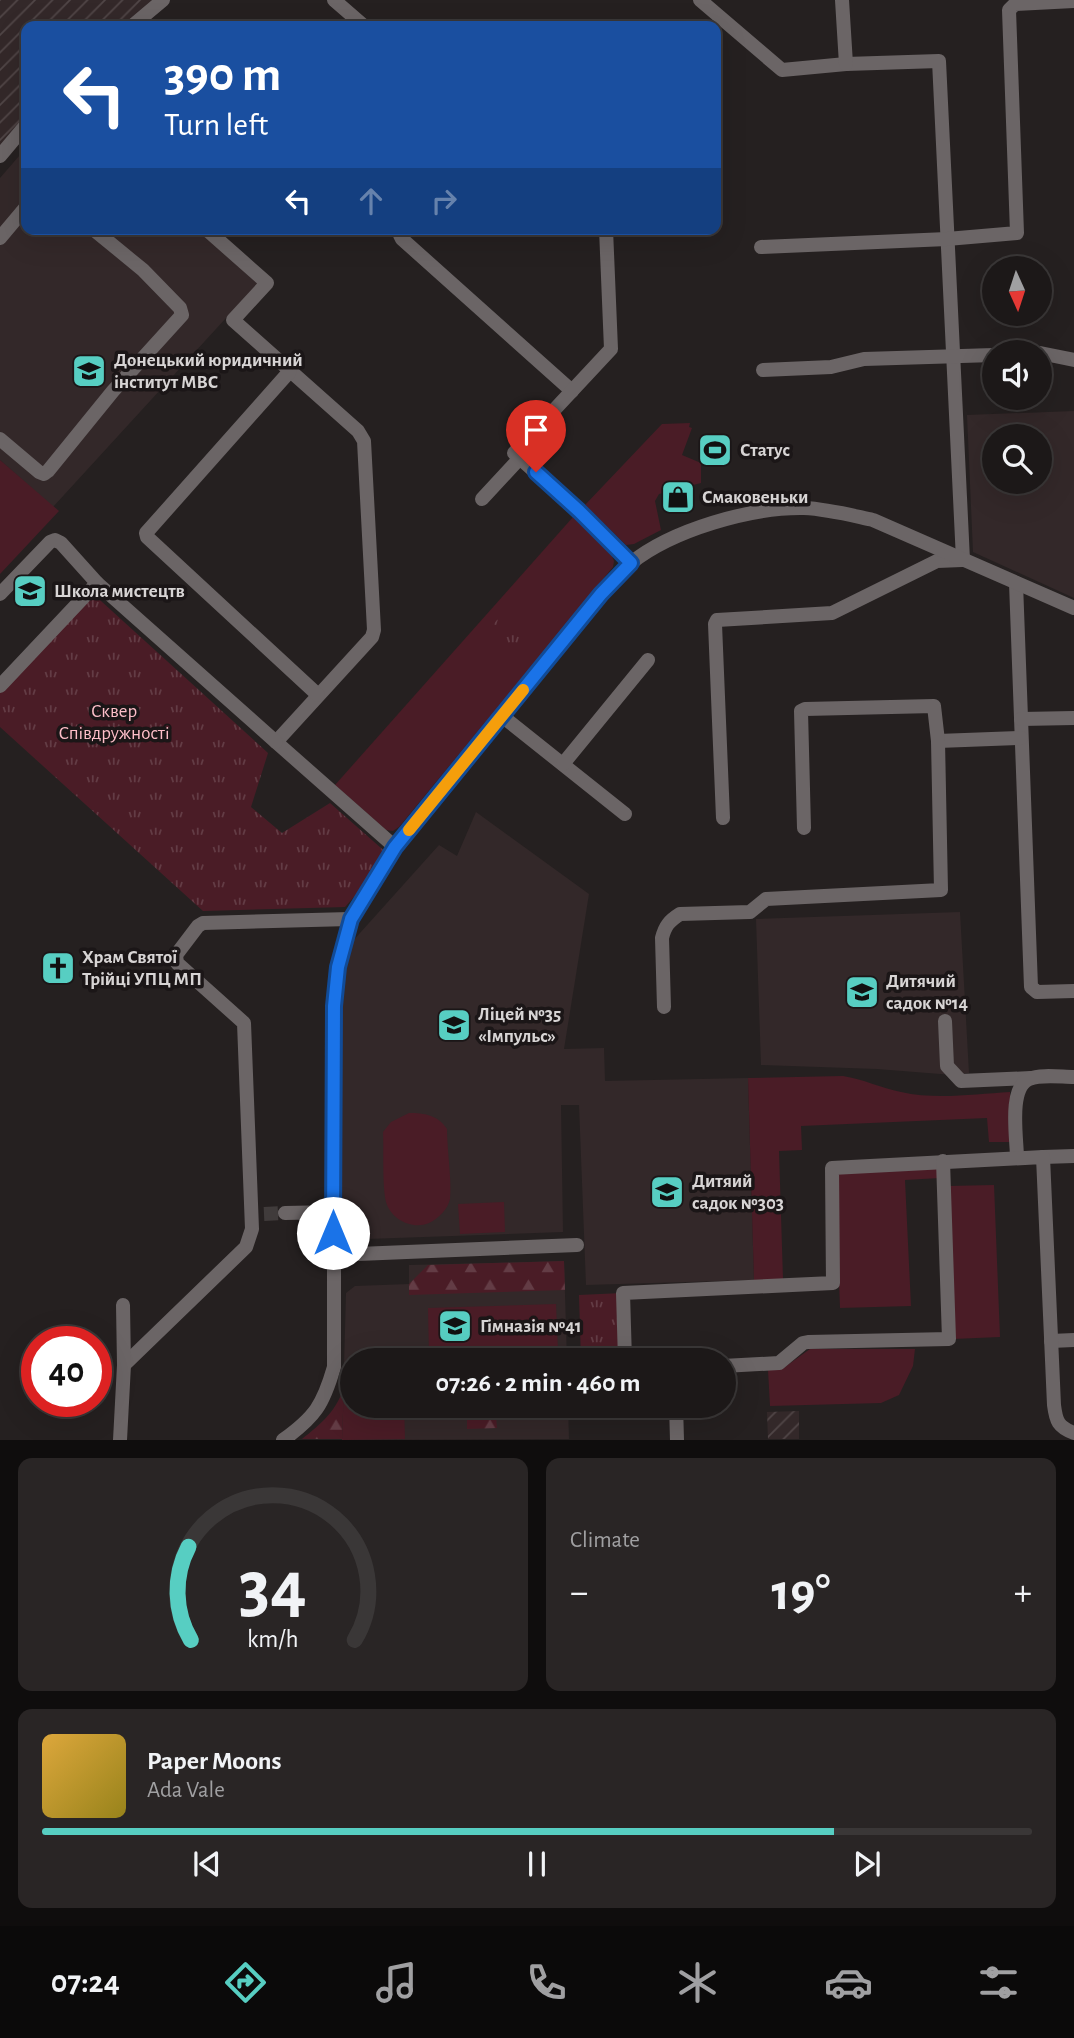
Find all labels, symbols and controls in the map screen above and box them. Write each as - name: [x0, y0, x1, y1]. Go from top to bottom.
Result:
- icon: left: [49, 49, 140, 140]
- text: 390 m: [164, 51, 281, 100]
- text: Turn left: [164, 109, 268, 141]
- icon: left: [279, 182, 317, 220]
- icon: ahead: [352, 182, 390, 220]
- icon: right: [425, 182, 463, 220]
- north arrow: [982, 256, 1052, 326]
- map controls: [982, 256, 1052, 494]
- button: sound: [982, 340, 1052, 410]
- place label: Донецький юридичний інститут МВС: [114, 351, 303, 392]
- school or university icon: Донецький юридичний інститут МВС: [70, 352, 108, 390]
- pin: [506, 400, 566, 472]
- icon: arrive: [517, 411, 555, 449]
- button: search: [982, 424, 1052, 494]
- sports icon: Статус: [696, 431, 734, 469]
- place label: Статус: [740, 441, 790, 460]
- shop icon: Смаковеньки: [659, 478, 697, 516]
- place label: Смаковеньки: [702, 488, 809, 507]
- school or university icon: Школа мистецтв: [11, 572, 49, 610]
- place label: Школа мистецтв: [54, 582, 185, 601]
- park label: Сквер Співдружності: [58, 702, 170, 743]
- place label: Храм Святої Трійці УПЦ МП: [82, 948, 202, 989]
- church icon: Храм Святої Трійці УПЦ МП: [39, 949, 77, 987]
- place label: Дитячий садок №14: [886, 972, 969, 1013]
- school or university icon: Дитячий садок №14: [843, 973, 881, 1011]
- place label: Ліцей №35 «Імпульс»: [478, 1005, 561, 1046]
- school or university icon: Ліцей №35 «Імпульс»: [435, 1006, 473, 1044]
- place label: Дитяий садок №303: [692, 1172, 784, 1213]
- school or university icon: Дитяий садок №303: [648, 1173, 686, 1211]
- position arrow: [296, 1196, 370, 1270]
- school or university icon: Гімназія №41: [436, 1307, 474, 1345]
- place label: Гімназія №41: [480, 1317, 582, 1336]
- speed limit sign: 40: [21, 1326, 112, 1417]
- text: 07:26 · 2 min · 460 m: [436, 1370, 640, 1396]
- text: Climate: [570, 1529, 640, 1552]
- text: 34: [239, 1553, 307, 1626]
- text: 19°: [771, 1567, 831, 1619]
- text: −: [570, 1574, 588, 1612]
- text: +: [1014, 1574, 1032, 1612]
- text: km/h: [247, 1627, 299, 1652]
- text: Paper Moons: [147, 1748, 282, 1774]
- text: Ada Vale: [147, 1779, 225, 1802]
- icon: previous: [188, 1845, 226, 1883]
- icon: pause: [518, 1845, 556, 1883]
- icon: next: [848, 1845, 886, 1883]
- icon: directions: [221, 1958, 270, 2007]
- icon: music: [372, 1958, 421, 2007]
- icon: phone: [522, 1958, 571, 2007]
- icon: climate: [673, 1958, 722, 2007]
- icon: car: [824, 1958, 873, 2007]
- icon: filters: [974, 1958, 1023, 2007]
- text: 07:24: [51, 1966, 120, 1998]

